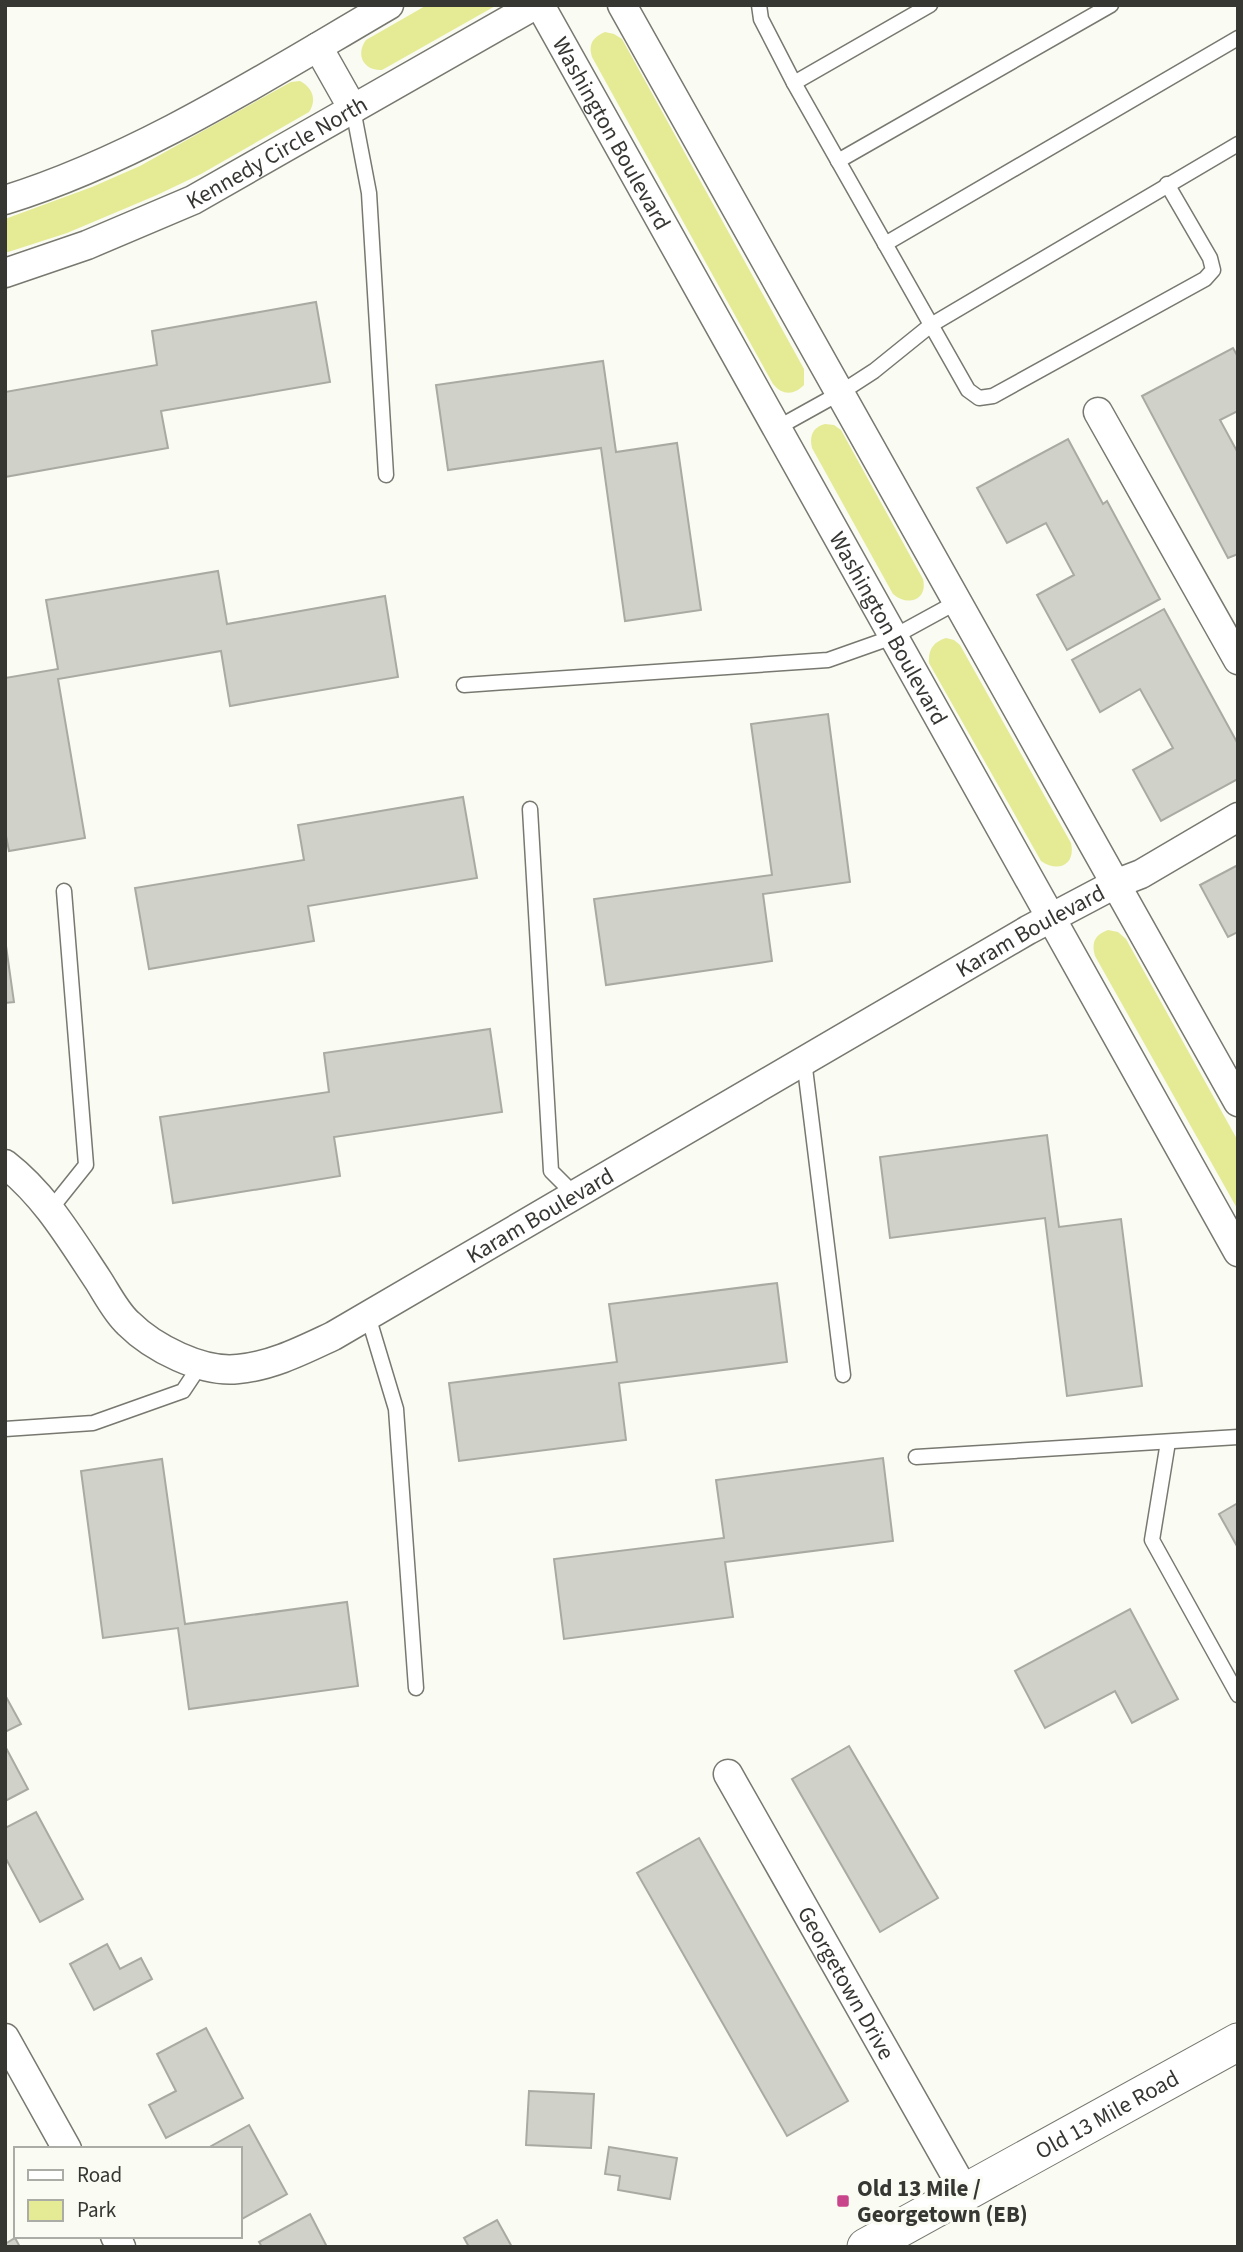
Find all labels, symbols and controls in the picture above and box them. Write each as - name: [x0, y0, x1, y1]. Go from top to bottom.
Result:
- street label: Washington Boulevard: [544, 31, 679, 236]
- street label: Kennedy Circle North: [180, 88, 374, 218]
- street label: Washington Boulevard: [821, 526, 956, 731]
- street label: Karam Boulevard: [950, 876, 1111, 986]
- street label: Karam Boulevard: [460, 1160, 620, 1272]
- street label: Georgetown Drive: [789, 1900, 903, 2066]
- street label: Old 13 Mile Road: [1029, 2062, 1185, 2168]
- legend: [14, 2147, 242, 2238]
- text: Road: [77, 2160, 122, 2190]
- place label: Old 13 Mile / Georgetown (EB): [857, 2172, 1028, 2231]
- marker: Old 13 Mile / Georgetown (EB): [835, 2193, 851, 2209]
- text: Park: [77, 2195, 117, 2225]

